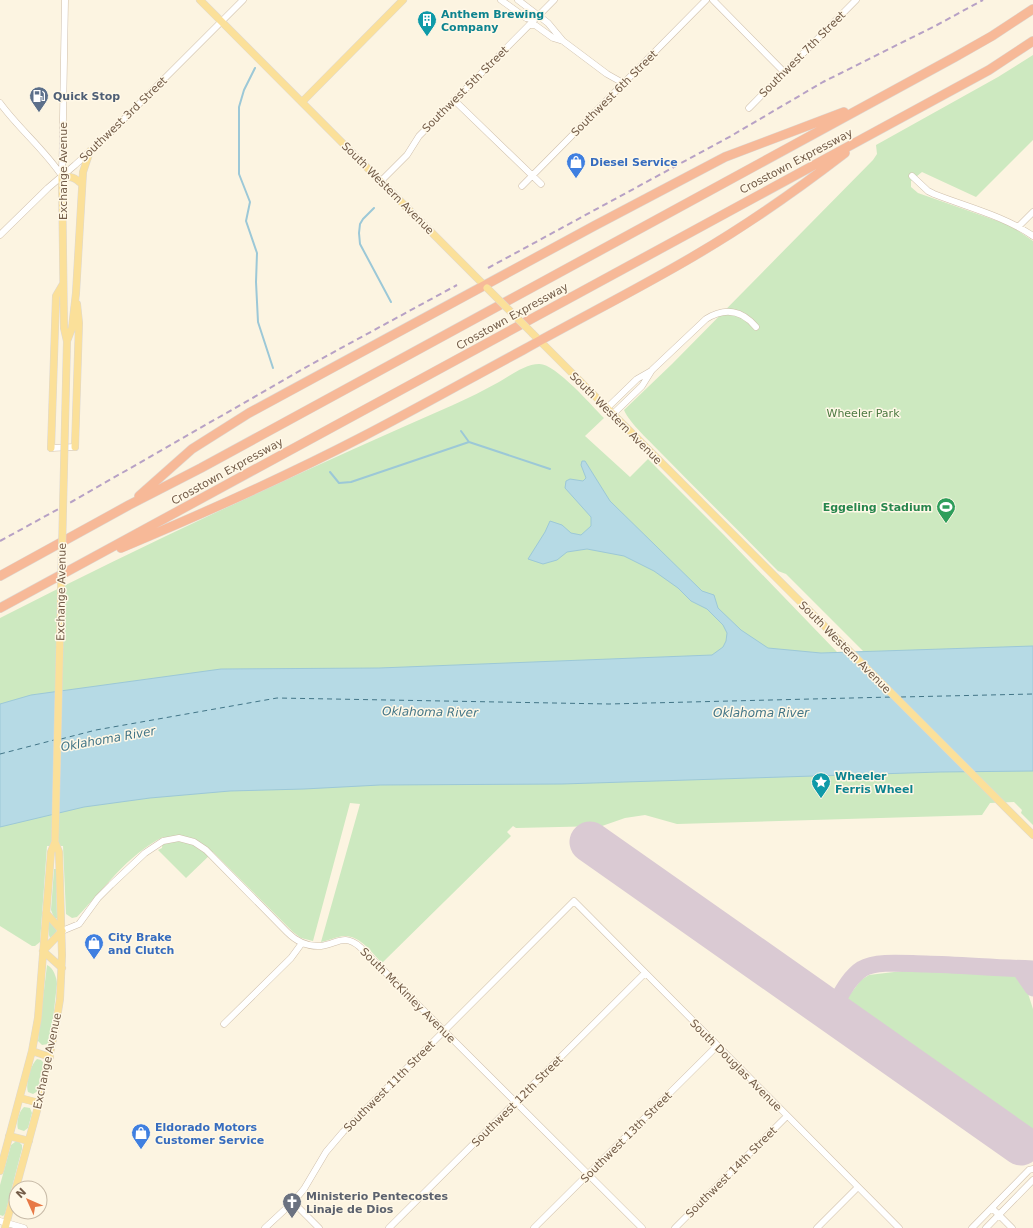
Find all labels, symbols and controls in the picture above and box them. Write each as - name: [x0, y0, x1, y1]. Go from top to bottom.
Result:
- place label: Anthem Brewing Company: [441, 8, 544, 34]
- street label: Southwest 7th Street: [757, 8, 849, 100]
- building icon: Anthem Brewing Company: [416, 9, 438, 37]
- street label: Southwest 5th Street: [420, 43, 512, 135]
- street label: Southwest 6th Street: [569, 47, 661, 139]
- street label: Southwest 3rd Street: [77, 74, 170, 165]
- fuel station icon: Quick Stop: [28, 85, 50, 113]
- place label: Quick Stop: [53, 90, 120, 103]
- street label: Exchange Avenue: [57, 122, 70, 220]
- street label: Crosstown Expressway: [738, 126, 855, 197]
- street label: South Western Avenue: [339, 140, 437, 237]
- shop icon: Diesel Service: [565, 151, 587, 179]
- place label: Diesel Service: [590, 156, 678, 169]
- street label: Crosstown Expressway: [454, 280, 571, 353]
- street label: South Western Avenue: [567, 370, 665, 467]
- park label: Wheeler Park: [827, 407, 900, 420]
- street label: Crosstown Expressway: [169, 435, 286, 508]
- sports icon: Eggeling Stadium: [935, 496, 957, 524]
- place label: Eggeling Stadium: [823, 501, 932, 514]
- street label: Exchange Avenue: [54, 543, 69, 641]
- street label: South Western Avenue: [796, 599, 894, 696]
- water label: Oklahoma River: [382, 704, 479, 720]
- water label: Oklahoma River: [713, 706, 810, 720]
- water label: Oklahoma River: [60, 724, 158, 754]
- place label: Wheeler Ferris Wheel: [835, 770, 913, 796]
- place icon: Wheeler Ferris Wheel: [810, 771, 832, 799]
- place label: City Brake and Clutch: [108, 931, 174, 957]
- shop icon: City Brake and Clutch: [83, 932, 105, 960]
- street label: South McKinley Avenue: [357, 945, 458, 1046]
- street label: Exchange Avenue: [31, 1012, 64, 1110]
- street label: South Douglas Avenue: [687, 1017, 784, 1114]
- street label: Southwest 11th Street: [341, 1038, 438, 1135]
- street label: Southwest 12th Street: [469, 1053, 566, 1150]
- street label: Southwest 13th Street: [578, 1089, 675, 1186]
- place label: Eldorado Motors Customer Service: [155, 1121, 264, 1147]
- shop icon: Eldorado Motors Customer Service: [130, 1122, 152, 1150]
- street label: Southwest 14th Street: [683, 1124, 780, 1221]
- north arrow: [8, 1180, 48, 1220]
- text: N: [13, 1185, 29, 1201]
- place label: Ministerio Pentecostes Linaje de Dios: [306, 1190, 449, 1216]
- church icon: Ministerio Pentecostes Linaje de Dios: [281, 1191, 303, 1219]

